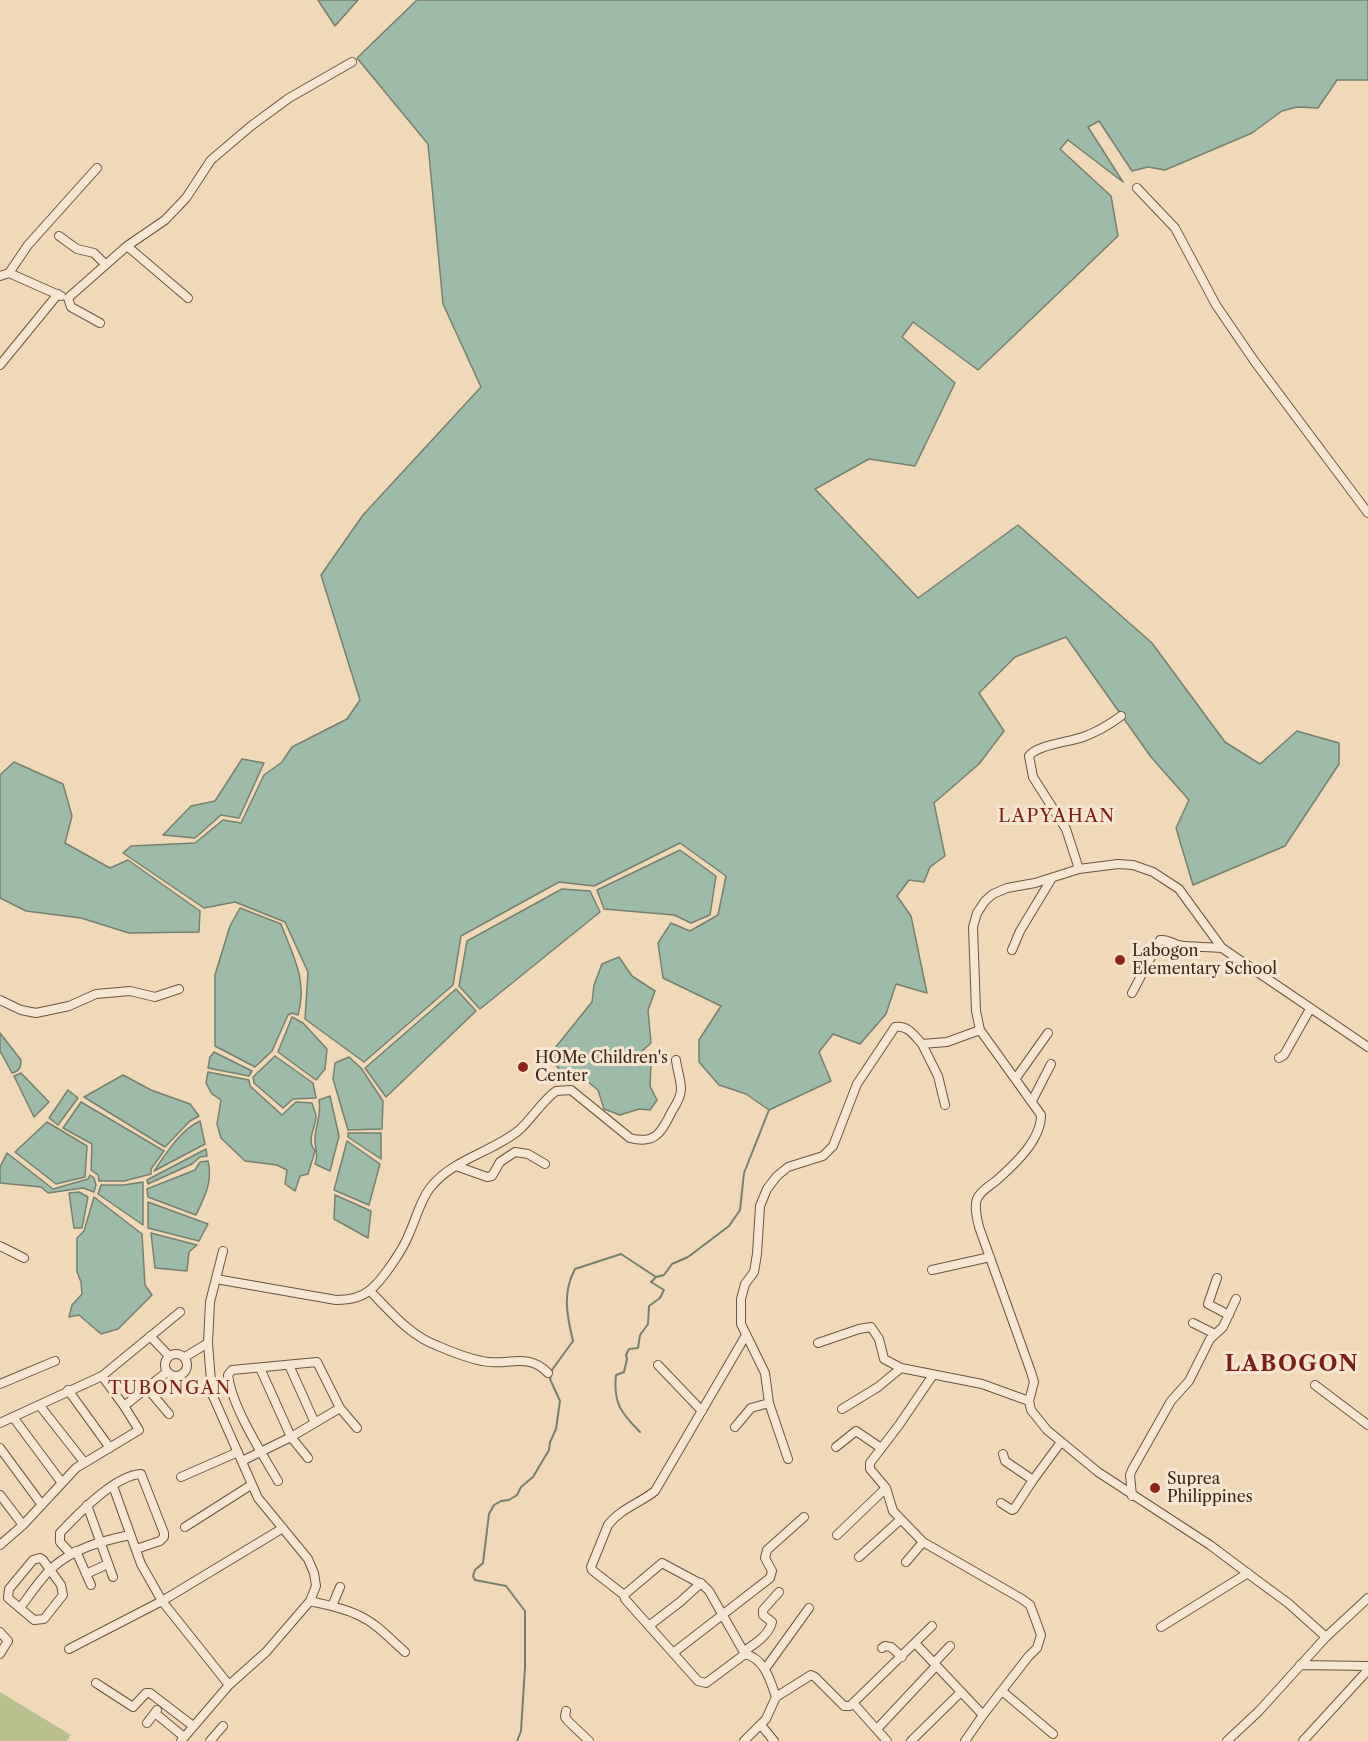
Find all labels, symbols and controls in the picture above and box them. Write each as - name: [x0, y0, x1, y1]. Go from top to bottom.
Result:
- district label: LAPYAHAN: [998, 806, 1116, 828]
- place label: Labogon Elementary School: [1132, 941, 1277, 979]
- marker: Labogon Elementary School: [1113, 953, 1127, 967]
- place label: HOMe Children's Center: [535, 1048, 668, 1086]
- marker: HOMe Children's Center: [516, 1060, 530, 1074]
- district label: LABOGON: [1225, 1352, 1359, 1378]
- district label: TUBONGAN: [108, 1378, 232, 1400]
- place label: Suprea Philippines: [1167, 1469, 1253, 1507]
- marker: Suprea Philippines: [1148, 1481, 1162, 1495]

